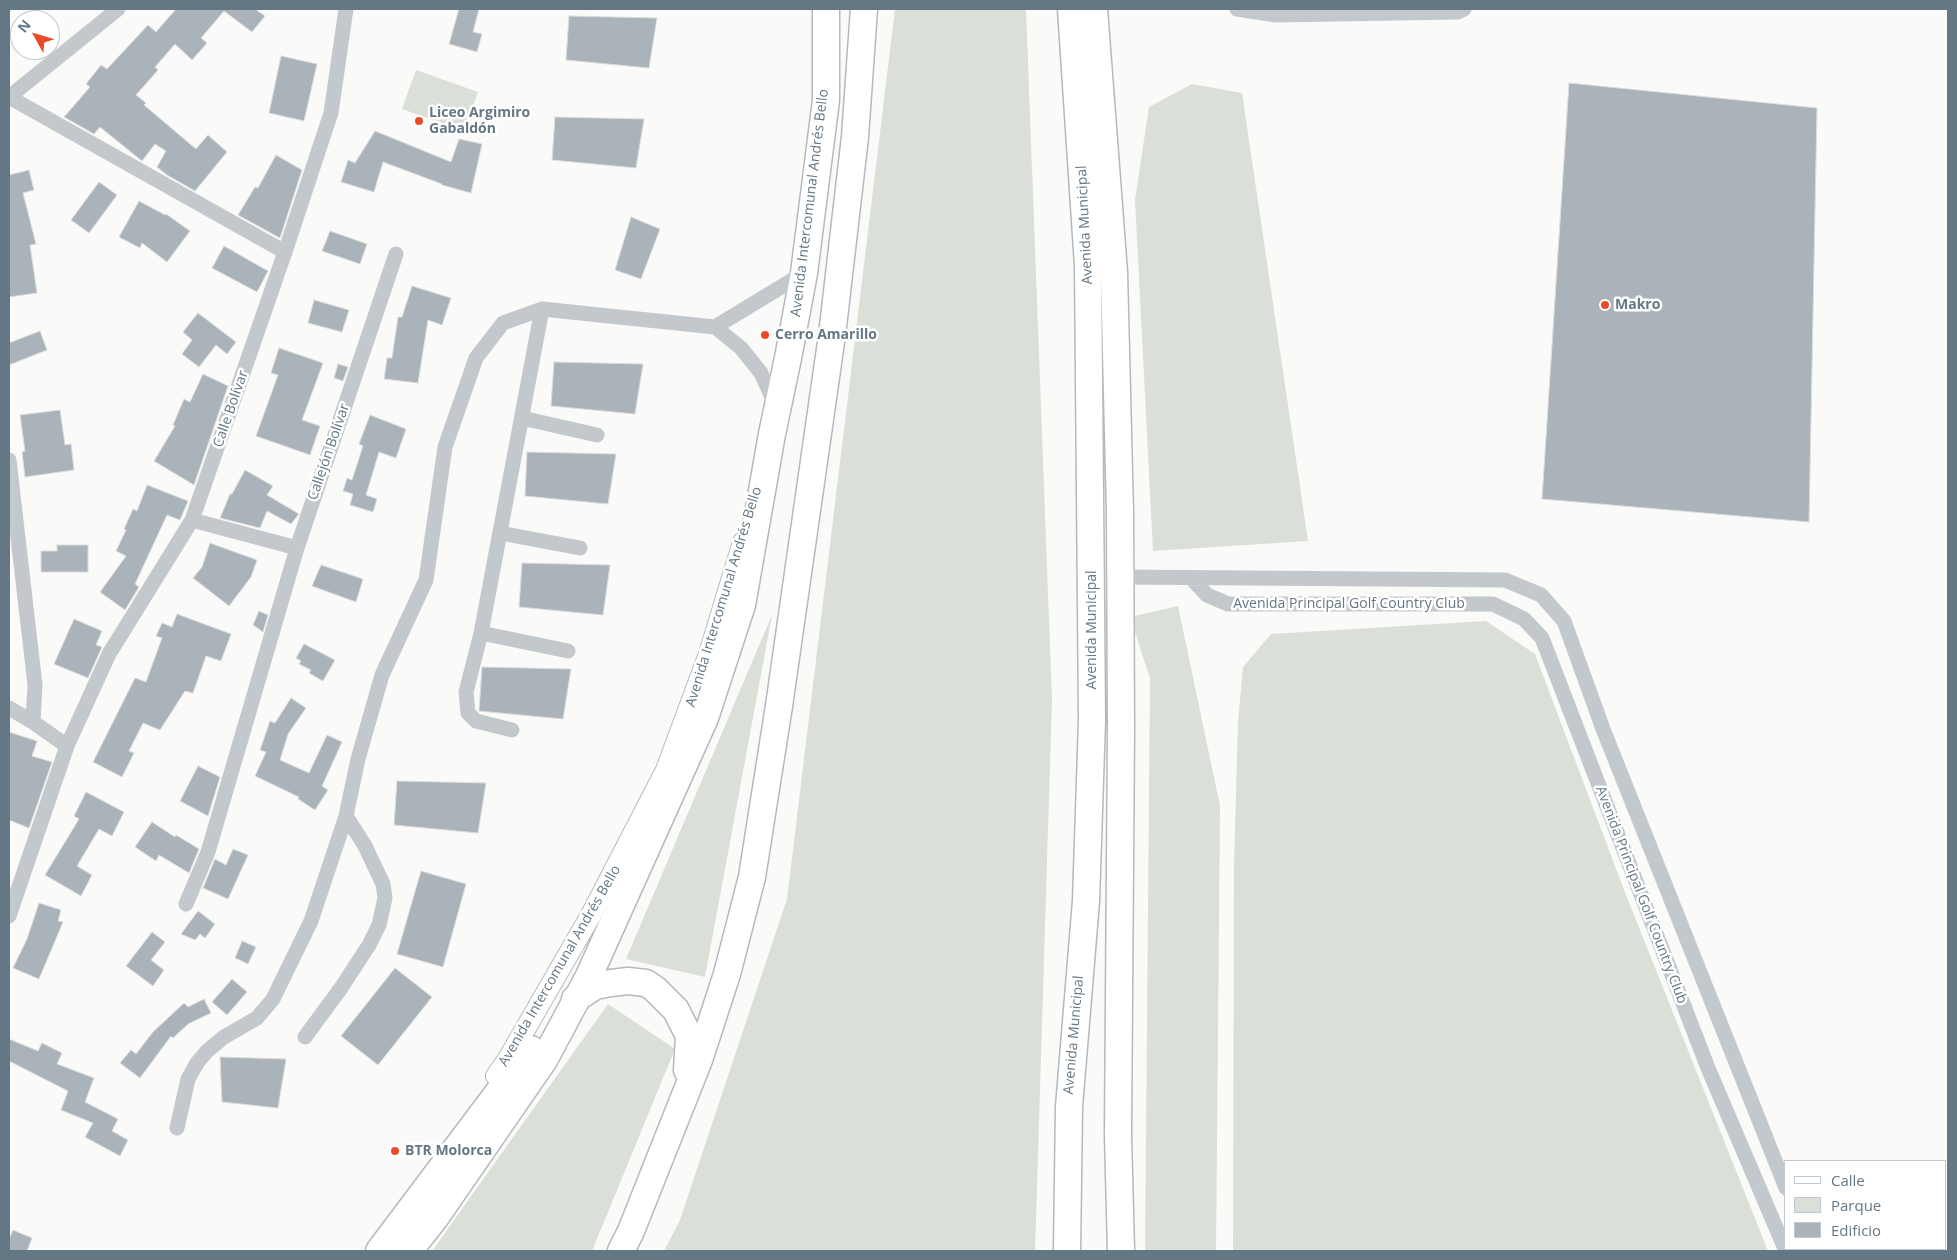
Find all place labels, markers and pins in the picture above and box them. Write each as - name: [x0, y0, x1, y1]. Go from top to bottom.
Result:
- place label: Liceo Argimiro Gabaldón: [429, 105, 530, 138]
- marker: Liceo Argimiro Gabaldón: [413, 115, 425, 127]
- place label: Makro: [1615, 297, 1660, 313]
- marker: Makro: [1599, 299, 1611, 311]
- place label: Cerro Amarillo: [775, 327, 877, 343]
- marker: Cerro Amarillo: [759, 329, 771, 341]
- place label: BTR Molorca: [405, 1143, 492, 1159]
- marker: BTR Molorca: [389, 1145, 401, 1157]

